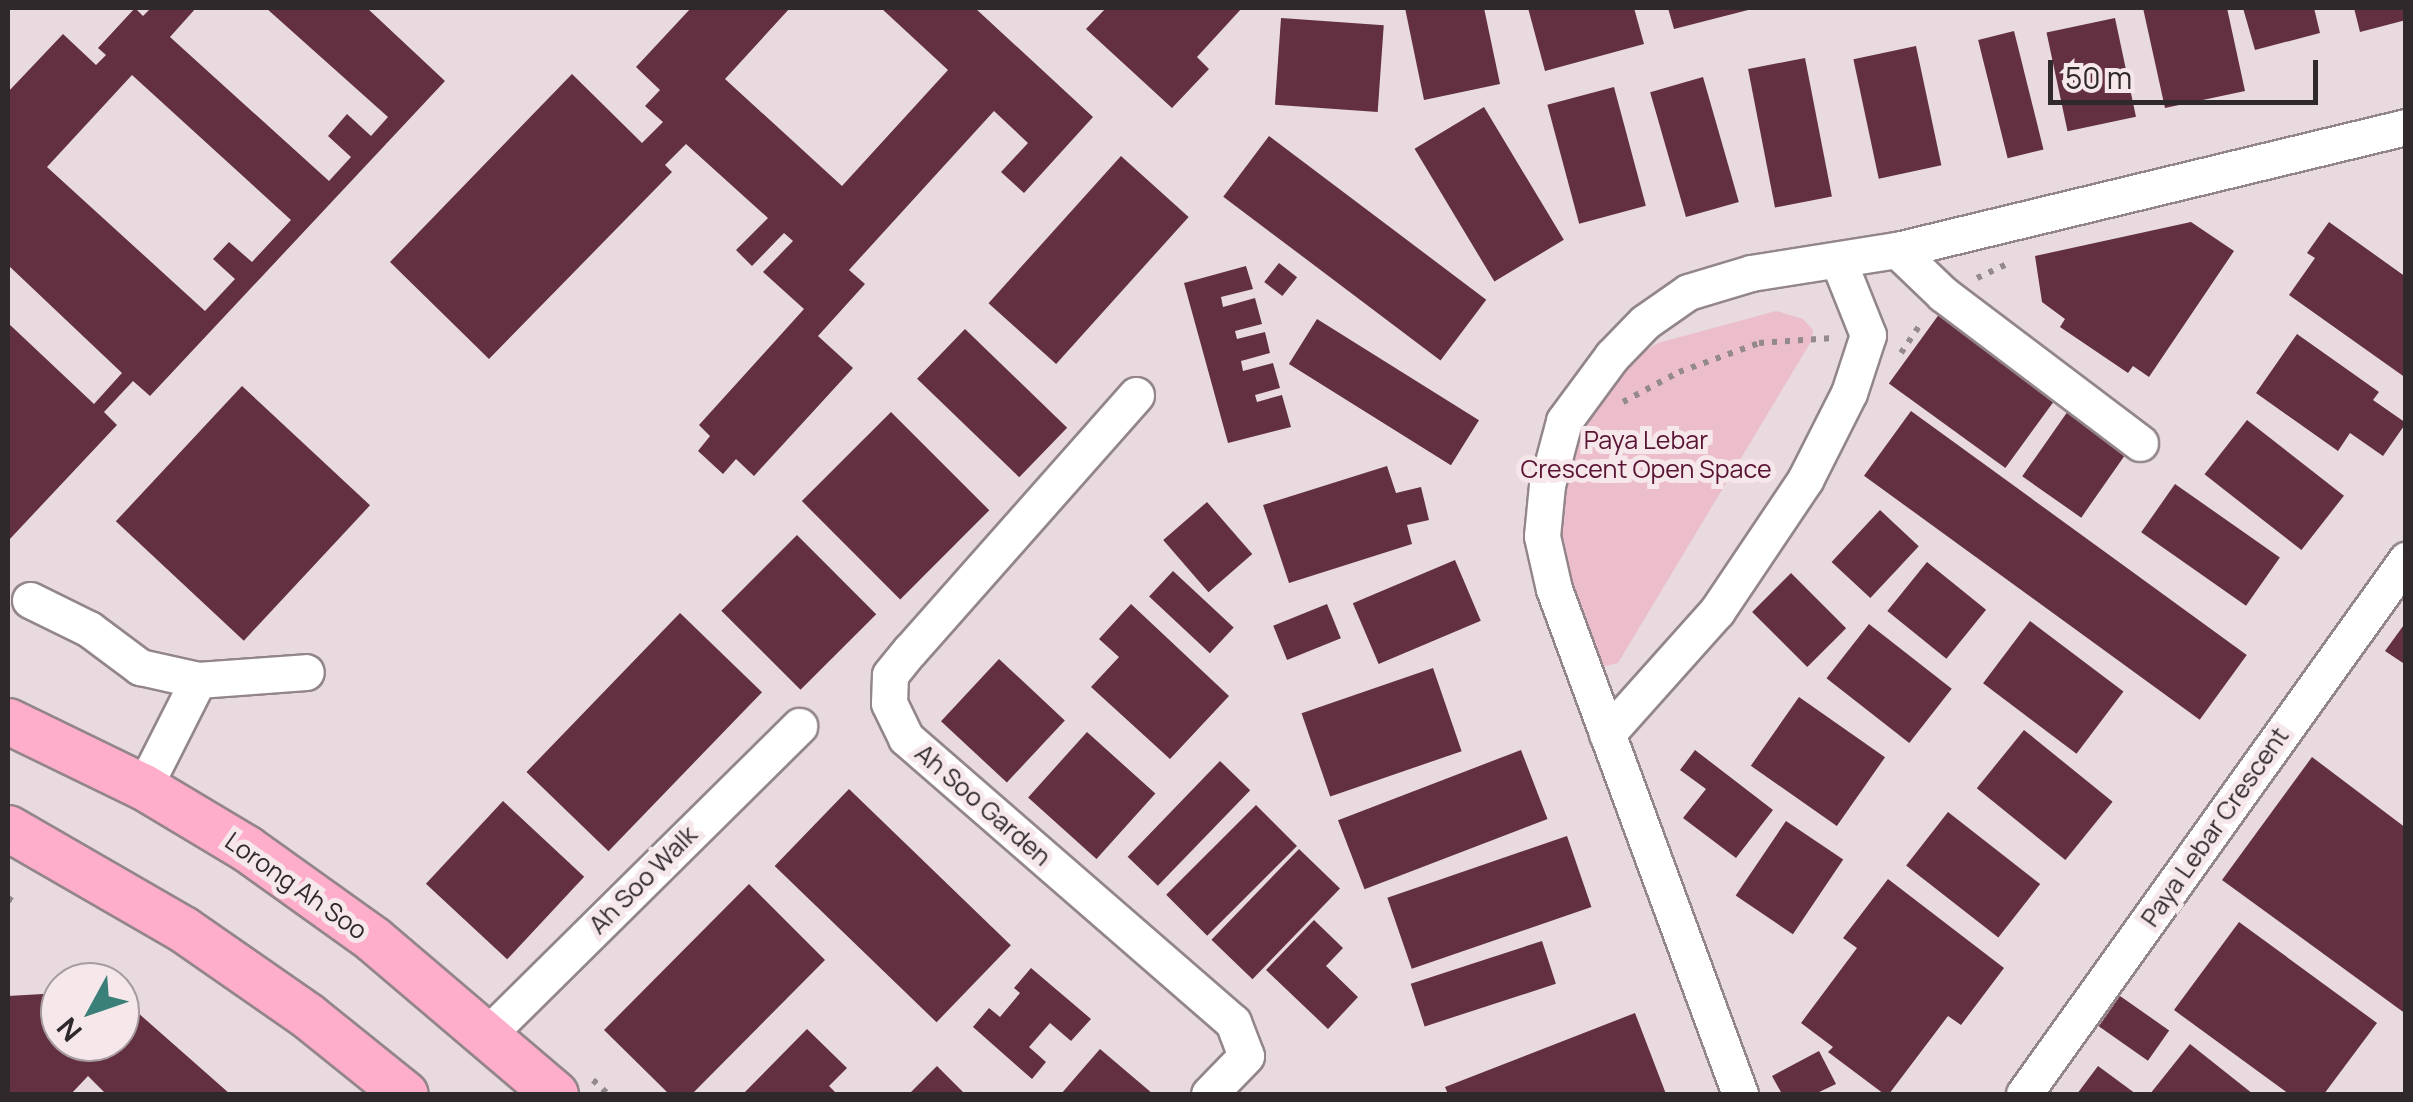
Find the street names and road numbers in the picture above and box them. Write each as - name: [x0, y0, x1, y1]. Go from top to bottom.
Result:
- street label: Paya Lebar Crescent: [2135, 722, 2295, 932]
- street label: Ah Soo Garden: [909, 738, 1057, 872]
- street label: Ah Soo Walk: [583, 820, 703, 940]
- street label: Lorong Ah Soo: [219, 826, 373, 946]

